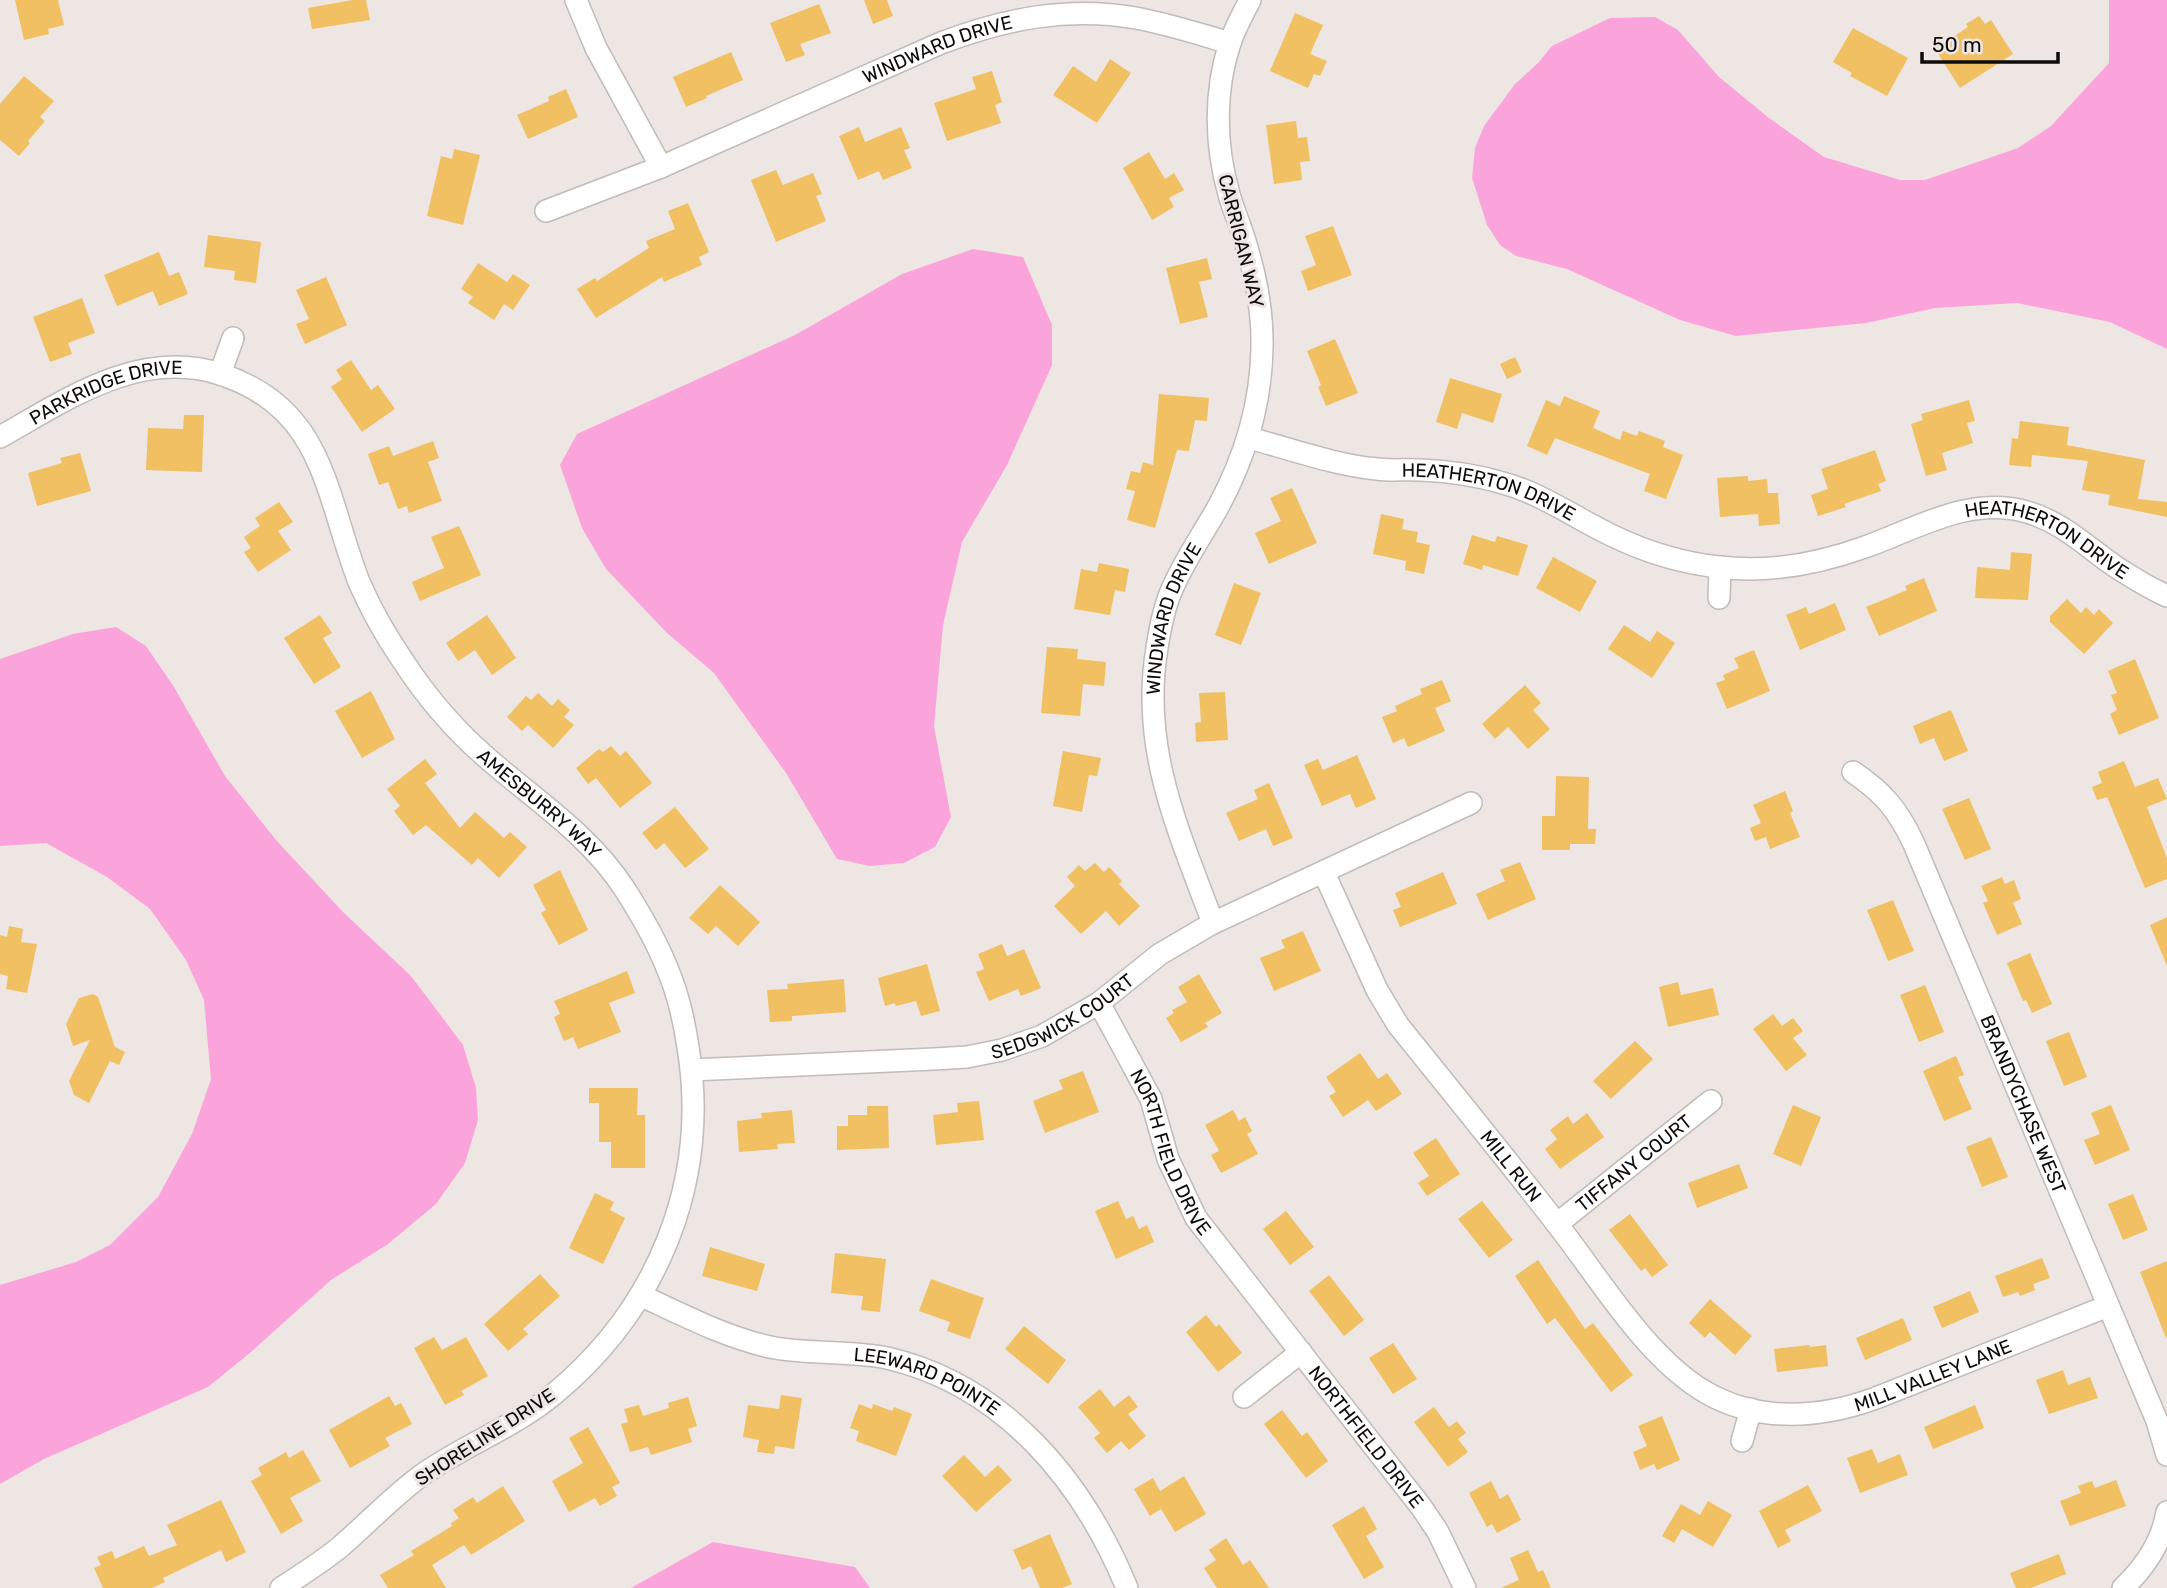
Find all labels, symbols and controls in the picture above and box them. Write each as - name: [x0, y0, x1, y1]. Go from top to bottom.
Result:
- street label: WINDWARD DRIVE: [859, 10, 1014, 88]
- scale bar: [1922, 21, 2058, 65]
- text: 50 m: [1932, 32, 1982, 57]
- street label: CARRIGAN WAY: [1213, 172, 1269, 310]
- street label: PARKRIDGE DRIVE: [25, 355, 183, 429]
- street label: HEATHERTON DRIVE: [1402, 458, 1580, 525]
- street label: HEATHERTON DRIVE: [1963, 496, 2133, 584]
- street label: WINDWARD DRIVE: [1141, 538, 1206, 695]
- street label: AMESBURRY WAY: [473, 744, 606, 863]
- street label: SEDGWICK COURT: [989, 968, 1138, 1063]
- street label: BRANDYCHASE WEST: [1976, 1011, 2071, 1197]
- street label: NORTH FIELD DRIVE: [1125, 1065, 1216, 1240]
- street label: TIFFANY COURT: [1571, 1110, 1696, 1216]
- street label: MILL RUN: [1476, 1126, 1547, 1206]
- street label: MILL VALLEY LANE: [1851, 1334, 2015, 1416]
- street label: LEEWARD POINTE: [853, 1342, 1005, 1420]
- street label: NORTHFIELD DRIVE: [1304, 1361, 1429, 1512]
- street label: SHORELINE DRIVE: [411, 1383, 559, 1491]

